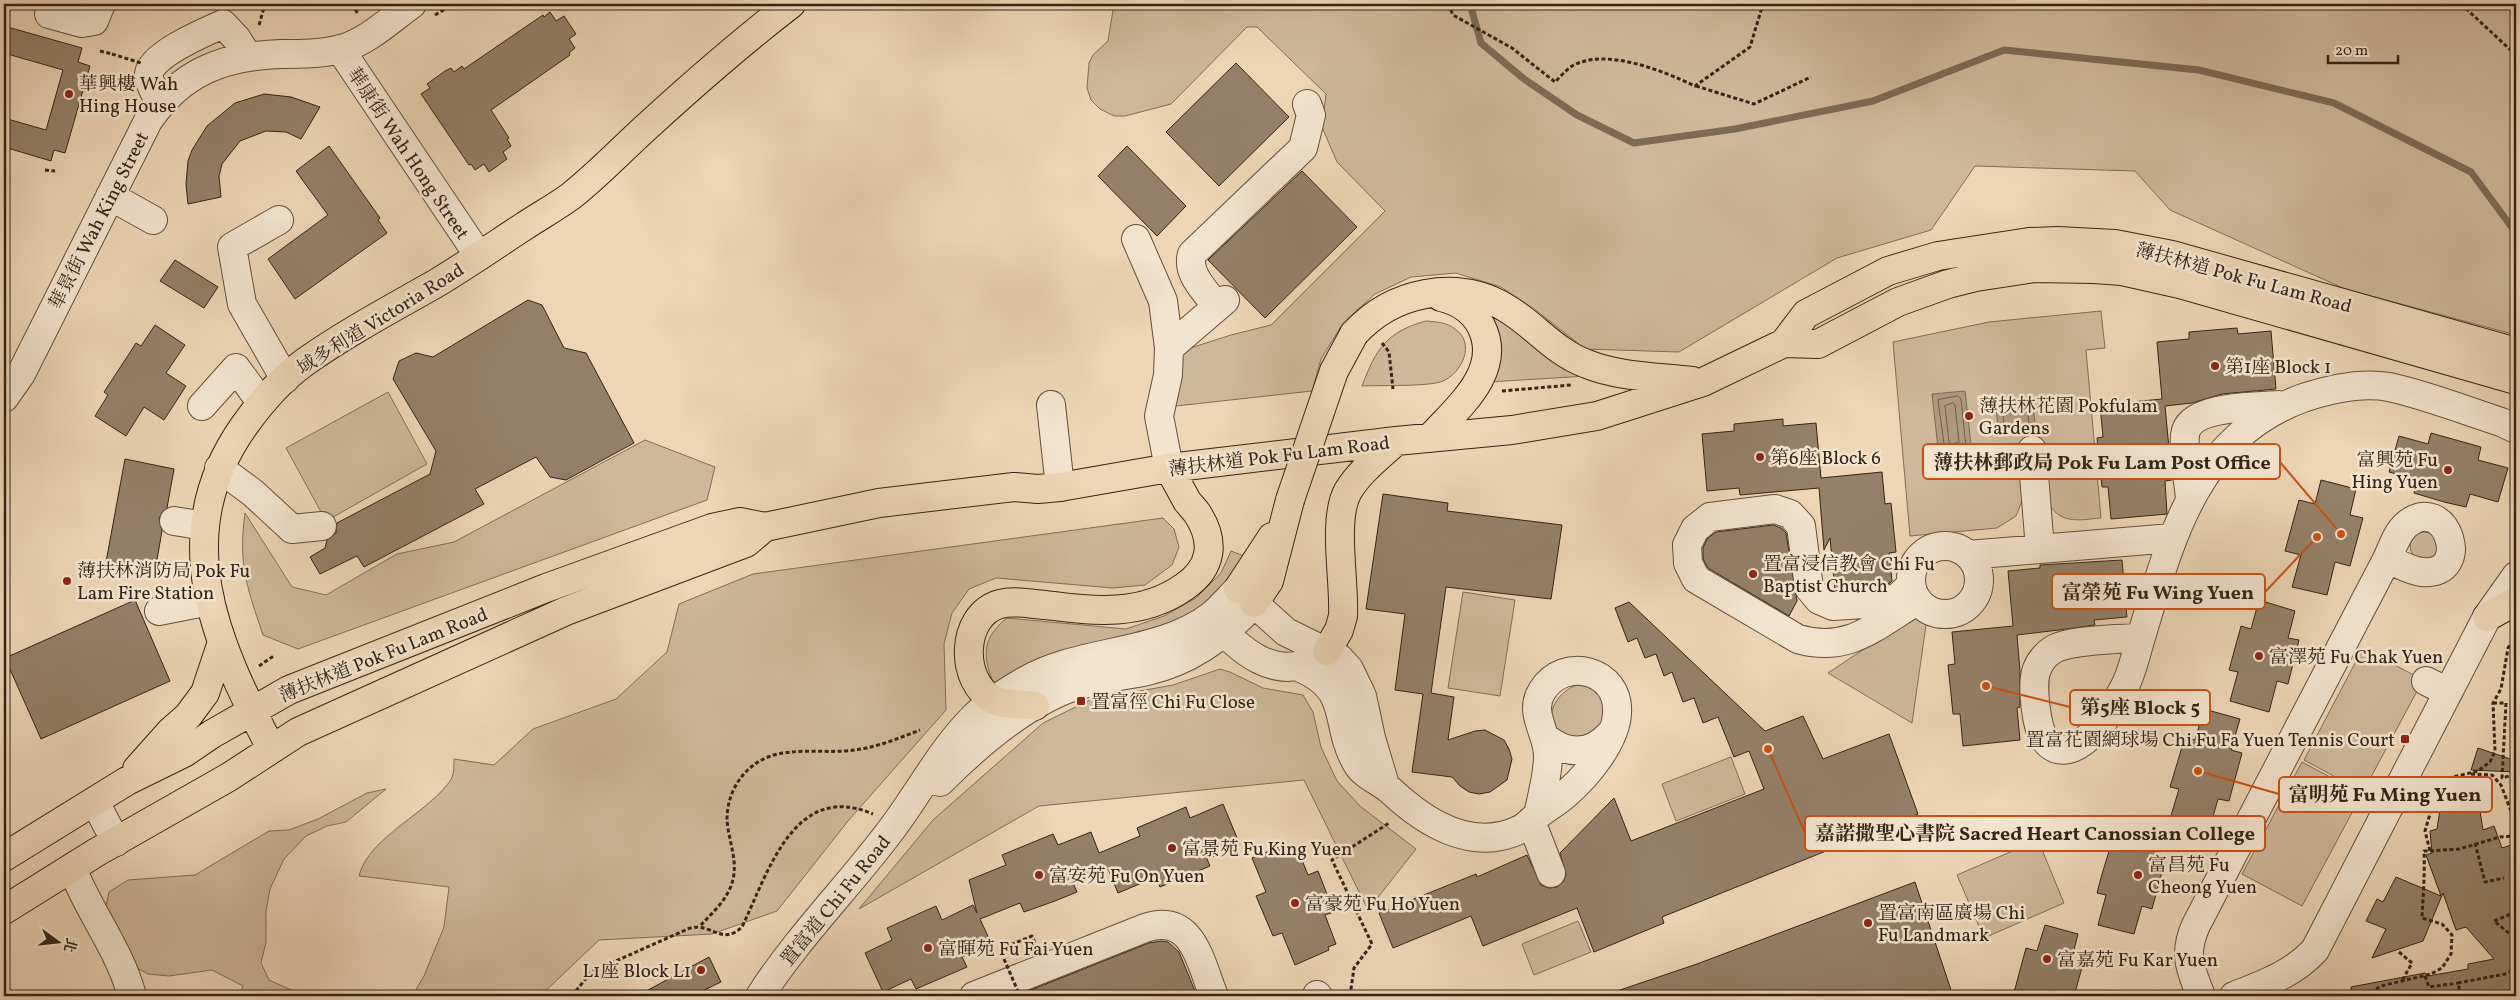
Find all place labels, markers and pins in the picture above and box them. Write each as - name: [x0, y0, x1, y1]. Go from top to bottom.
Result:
- place label: 華興樓 Wah Hing House: [79, 72, 178, 120]
- marker: 華興樓 Wah Hing House: [63, 88, 75, 100]
- place label: 第1座 Block 1: [2225, 355, 2331, 381]
- marker: 第1座 Block 1: [2209, 360, 2221, 372]
- place label: 薄扶林花園 Pokfulam Gardens: [1979, 394, 2158, 442]
- marker: 薄扶林花園 Pokfulam Gardens: [1963, 410, 1975, 422]
- callout: 薄扶林郵政局 Pok Fu Lam Post Office: [1923, 444, 2280, 479]
- place label: 第6座 Block 6: [1770, 446, 1881, 472]
- place label: 富興苑 Fu Hing Yuen: [2352, 448, 2438, 496]
- marker: 第6座 Block 6: [1754, 451, 1766, 463]
- marker: 富興苑 Fu Hing Yuen: [2442, 464, 2454, 476]
- place label: 置富浸信教會 Chi Fu Baptist Church: [1763, 552, 1935, 600]
- place label: 薄扶林消防局 Pok Fu Lam Fire Station: [77, 559, 250, 607]
- marker: 置富浸信教會 Chi Fu Baptist Church: [1747, 568, 1759, 580]
- callout: 富榮苑 Fu Wing Yuen: [2052, 574, 2265, 609]
- marker: 薄扶林消防局 Pok Fu Lam Fire Station: [61, 575, 73, 587]
- place label: 富澤苑 Fu Chak Yuen: [2269, 645, 2443, 671]
- marker: 富澤苑 Fu Chak Yuen: [2253, 650, 2265, 662]
- place label: 置富徑 Chi Fu Close: [1091, 690, 1255, 716]
- callout: 第5座 Block 5: [2070, 690, 2210, 725]
- marker: 置富徑 Chi Fu Close: [1075, 695, 1087, 707]
- place label: 置富花園網球場 Chi Fu Fa Yuen Tennis Court: [2026, 728, 2395, 754]
- marker: 置富花園網球場 Chi Fu Fa Yuen Tennis Court: [2399, 733, 2411, 745]
- callout: 富明苑 Fu Ming Yuen: [2279, 777, 2492, 812]
- callout: 嘉諾撒聖心書院 Sacred Heart Canossian College: [1805, 816, 2265, 851]
- place label: 富景苑 Fu King Yuen: [1182, 837, 1352, 863]
- marker: 富景苑 Fu King Yuen: [1166, 842, 1178, 854]
- place label: 富昌苑 Fu Cheong Yuen: [2148, 853, 2257, 901]
- place label: 富安苑 Fu On Yuen: [1049, 864, 1205, 890]
- marker: 富安苑 Fu On Yuen: [1033, 869, 1045, 881]
- marker: 富昌苑 Fu Cheong Yuen: [2132, 869, 2144, 881]
- place label: 富豪苑 Fu Ho Yuen: [1305, 892, 1460, 918]
- marker: 富豪苑 Fu Ho Yuen: [1289, 897, 1301, 909]
- place label: 置富南區廣場 Chi Fu Landmark: [1878, 901, 2026, 949]
- marker: 置富南區廣場 Chi Fu Landmark: [1862, 917, 1874, 929]
- place label: 富暉苑 Fu Fai Yuen: [938, 937, 1094, 963]
- marker: 富暉苑 Fu Fai Yuen: [922, 942, 934, 954]
- place label: 富嘉苑 Fu Kar Yuen: [2057, 948, 2218, 974]
- marker: 富嘉苑 Fu Kar Yuen: [2041, 953, 2053, 965]
- place label: L1座 Block L1: [582, 959, 691, 985]
- marker: L1座 Block L1: [695, 964, 707, 976]

